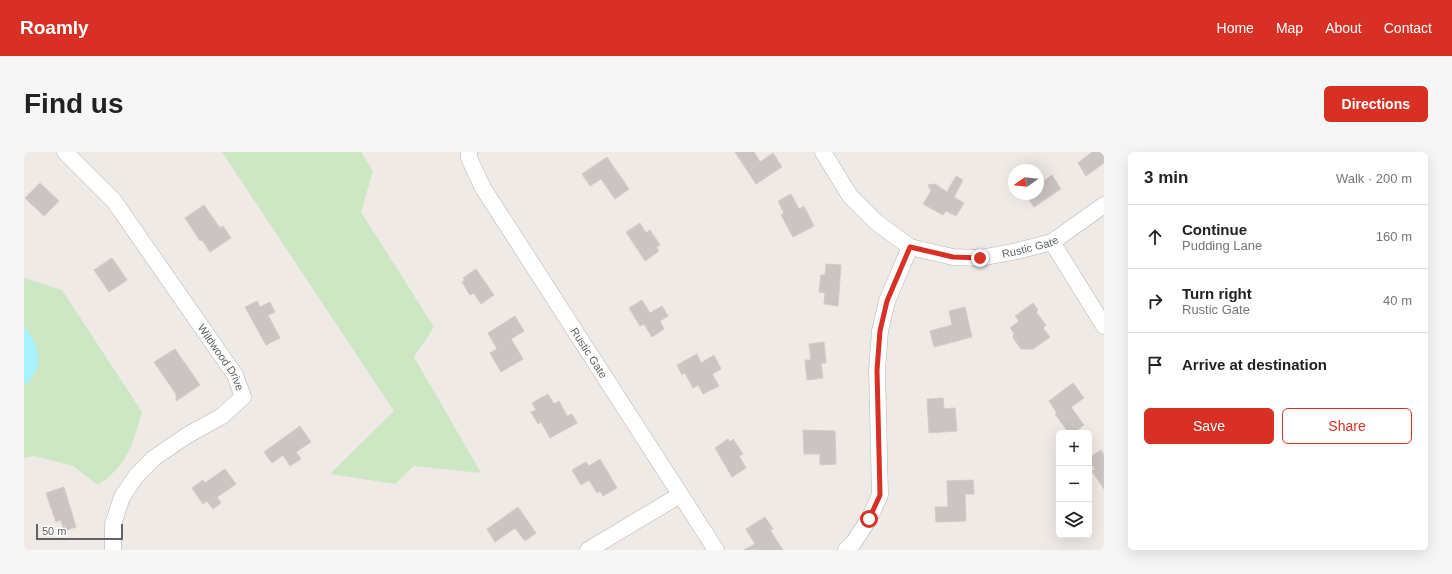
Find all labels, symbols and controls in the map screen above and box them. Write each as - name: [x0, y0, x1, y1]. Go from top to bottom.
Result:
- text: Roamly: [20, 17, 89, 38]
- text: Home: [1217, 20, 1254, 36]
- text: Map: [1276, 20, 1303, 36]
- text: About: [1325, 20, 1362, 36]
- text: Contact: [1384, 20, 1432, 36]
- button: Directions: [1324, 86, 1428, 122]
- text: Find us: [24, 88, 124, 119]
- north arrow: [1008, 164, 1044, 200]
- text: 3 min: [1144, 168, 1188, 187]
- text: Walk · 200 m: [1336, 171, 1412, 186]
- text: Continue: [1182, 221, 1247, 238]
- icon: ahead: [1144, 226, 1166, 248]
- text: 160 m: [1376, 229, 1412, 244]
- street label: Rustic Gate: [1001, 234, 1061, 260]
- text: Pudding Lane: [1182, 238, 1262, 253]
- route end: [971, 249, 989, 267]
- text: Turn right: [1182, 285, 1252, 302]
- icon: right: [1144, 290, 1166, 312]
- text: 40 m: [1383, 293, 1412, 308]
- text: Rustic Gate: [1182, 302, 1250, 317]
- street label: Wildwood Drive: [196, 322, 246, 392]
- street label: Rustic Gate: [568, 325, 610, 380]
- icon: arrive: [1144, 354, 1166, 376]
- text: Arrive at destination: [1182, 356, 1327, 373]
- button: Save: [1144, 408, 1274, 444]
- button: Share: [1282, 408, 1412, 444]
- map controls: [1056, 430, 1092, 538]
- button: +: [1056, 430, 1092, 466]
- button: −: [1056, 466, 1092, 502]
- button: layers: [1056, 502, 1092, 538]
- route start: [860, 510, 878, 528]
- scale bar: [36, 522, 123, 541]
- text: 50 m: [42, 525, 66, 537]

